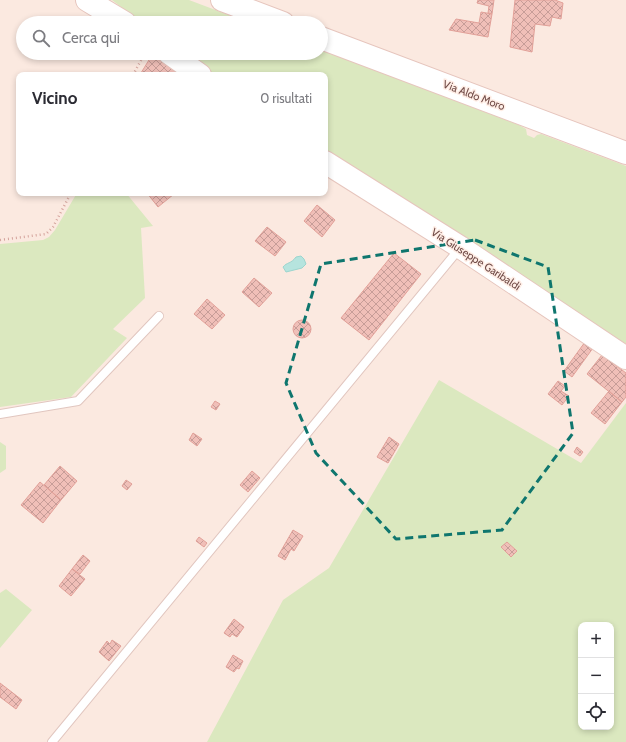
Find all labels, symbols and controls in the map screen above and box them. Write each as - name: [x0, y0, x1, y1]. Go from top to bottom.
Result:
- search box: [16, 16, 328, 60]
- icon: search: [30, 27, 52, 49]
- text: Cerca qui: [62, 29, 120, 47]
- street label: Via Aldo Moro: [441, 77, 507, 113]
- text: Vicino: [32, 88, 77, 108]
- text: 0 risultati: [260, 90, 312, 106]
- street label: Via Giuseppe Garibaldi: [429, 225, 523, 293]
- map controls: [578, 622, 614, 730]
- button: +: [578, 622, 614, 658]
- button: −: [578, 658, 614, 694]
- button: locate: [578, 694, 614, 730]

